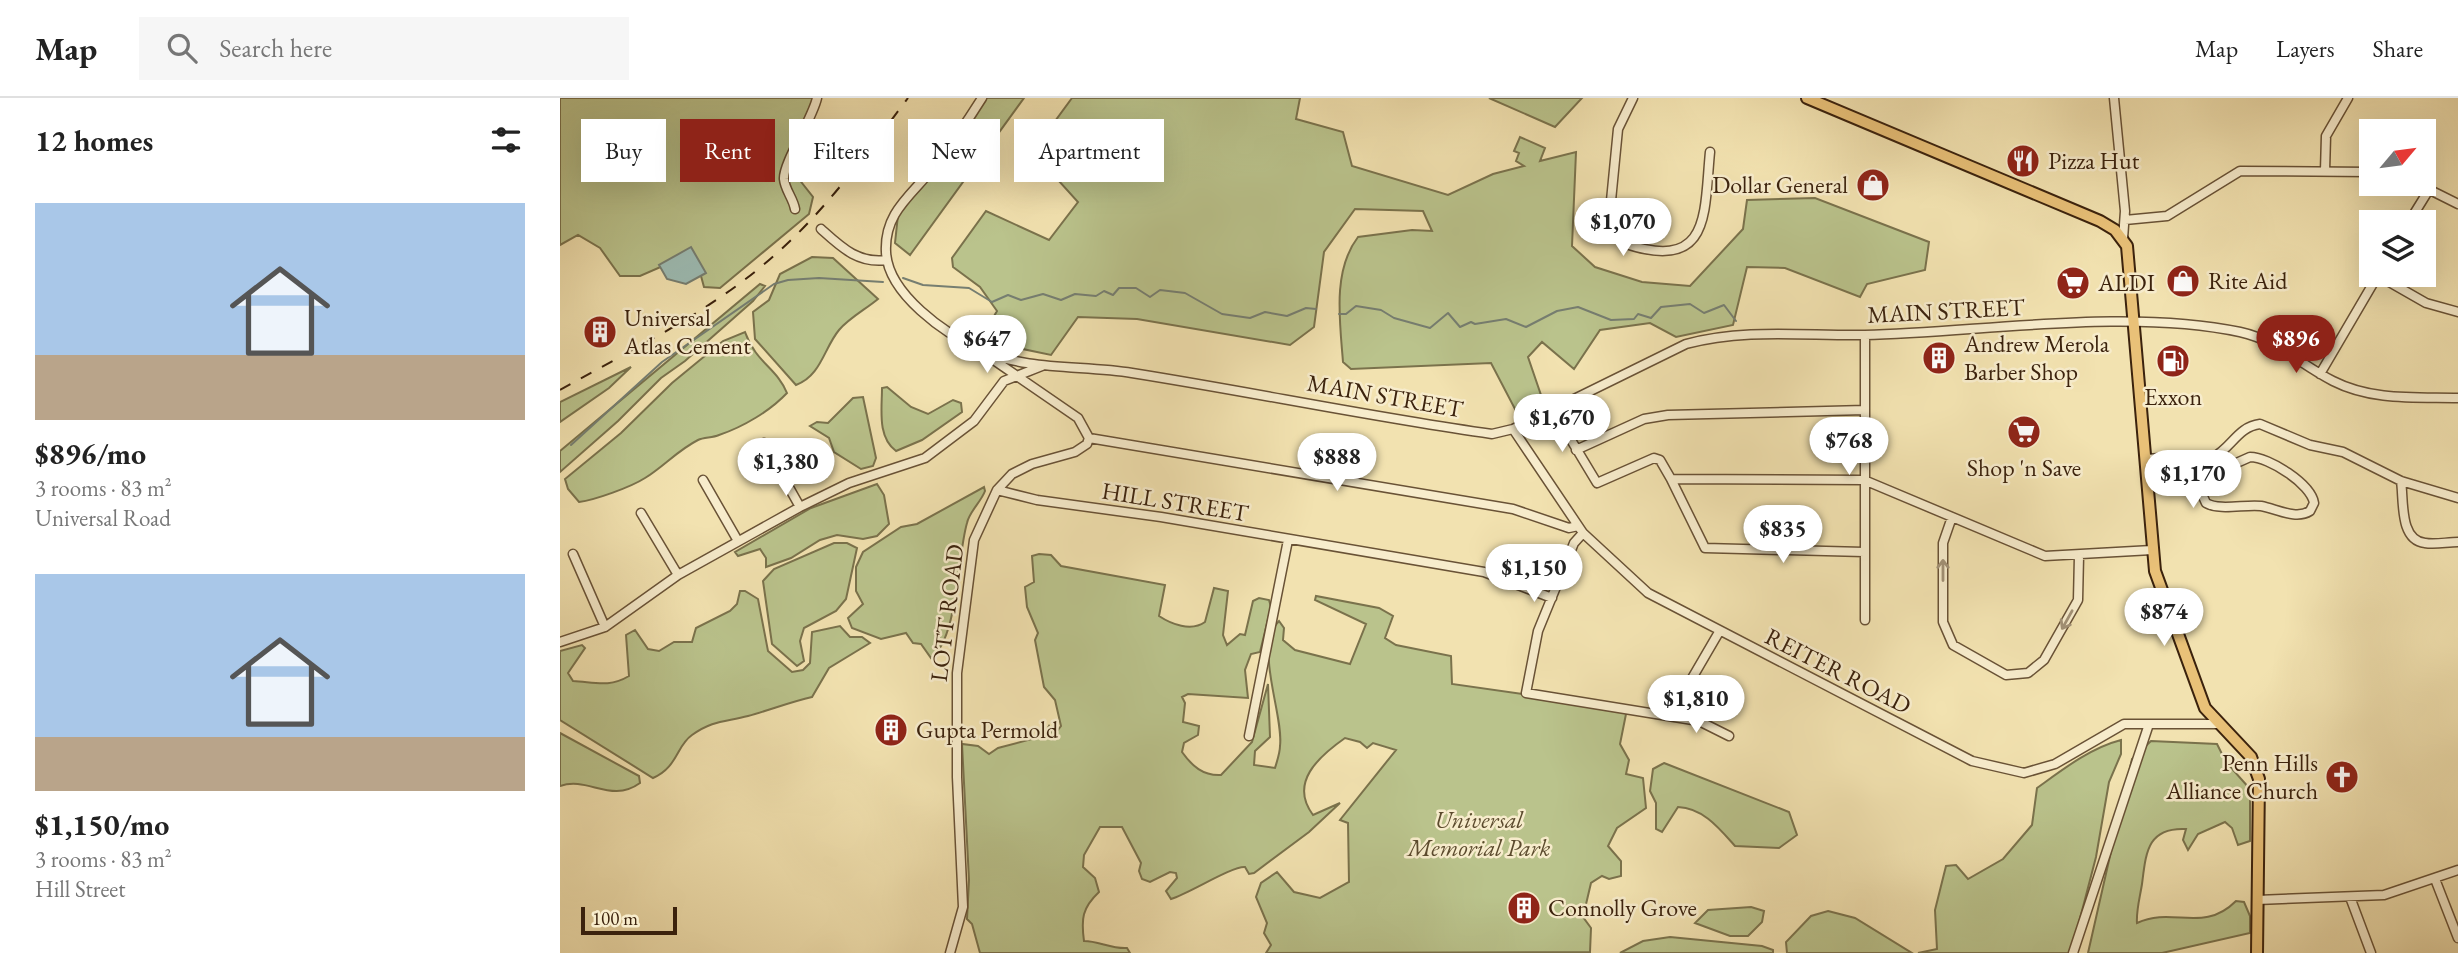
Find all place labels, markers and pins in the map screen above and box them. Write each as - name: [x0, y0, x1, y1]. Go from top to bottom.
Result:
- restaurant icon: Pizza Hut: [2004, 142, 2042, 180]
- place label: Pizza Hut: [2048, 145, 2140, 176]
- shop icon: Dollar General: [1854, 166, 1892, 204]
- place label: Dollar General: [1712, 169, 1848, 200]
- pin: $1,070: [1566, 198, 1680, 258]
- shop icon: Rite Aid: [2164, 262, 2202, 300]
- supermarket icon: ALDI: [2054, 264, 2092, 302]
- place label: Rite Aid: [2208, 265, 2288, 296]
- place label: ALDI: [2097, 267, 2155, 298]
- place label: Universal Atlas Cement: [623, 302, 751, 361]
- building icon: Universal Atlas Cement: [581, 313, 619, 351]
- pin: $647: [946, 316, 1028, 375]
- pin: $896: [2255, 316, 2337, 375]
- place label: Andrew Merola Barber Shop: [1963, 328, 2110, 387]
- building icon: Andrew Merola Barber Shop: [1920, 339, 1958, 377]
- fuel station icon: Exxon: [2154, 342, 2192, 380]
- place label: Exxon: [2144, 381, 2202, 412]
- pin: $1,670: [1505, 394, 1619, 454]
- supermarket icon: Shop 'n Save: [2005, 413, 2043, 451]
- pin: $768: [1808, 418, 1890, 477]
- pin: $888: [1296, 434, 1378, 493]
- pin: $1,380: [729, 438, 843, 498]
- pin: $1,170: [2136, 450, 2250, 510]
- place label: Shop 'n Save: [1967, 452, 2081, 483]
- pin: $835: [1742, 505, 1824, 565]
- pin: $1,150: [1477, 545, 1591, 604]
- pin: $874: [2123, 588, 2205, 648]
- pin: $1,810: [1639, 676, 1753, 735]
- building icon: Gupta Permold: [872, 711, 910, 749]
- place label: Gupta Permold: [916, 714, 1059, 745]
- place label: Penn Hills Alliance Church: [2165, 747, 2318, 806]
- church icon: Penn Hills Alliance Church: [2323, 758, 2361, 796]
- building icon: Connolly Grove: [1505, 889, 1543, 927]
- place label: Connolly Grove: [1548, 892, 1697, 923]

